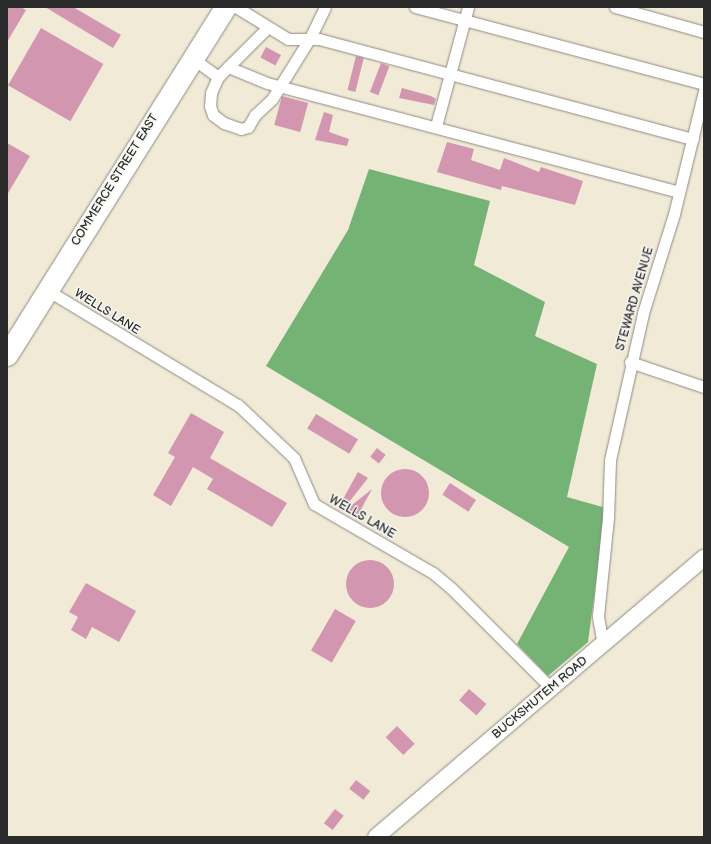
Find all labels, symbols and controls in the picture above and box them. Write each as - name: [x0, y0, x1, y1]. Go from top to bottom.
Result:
- street label: COMMERCE STREET EAST: [68, 111, 162, 249]
- street label: STEWARD AVENUE: [613, 245, 657, 353]
- street label: WELLS LANE: [72, 286, 142, 338]
- street label: WELLS LANE: [326, 492, 398, 542]
- street label: BUCKSHUTEM ROAD: [489, 654, 591, 742]

